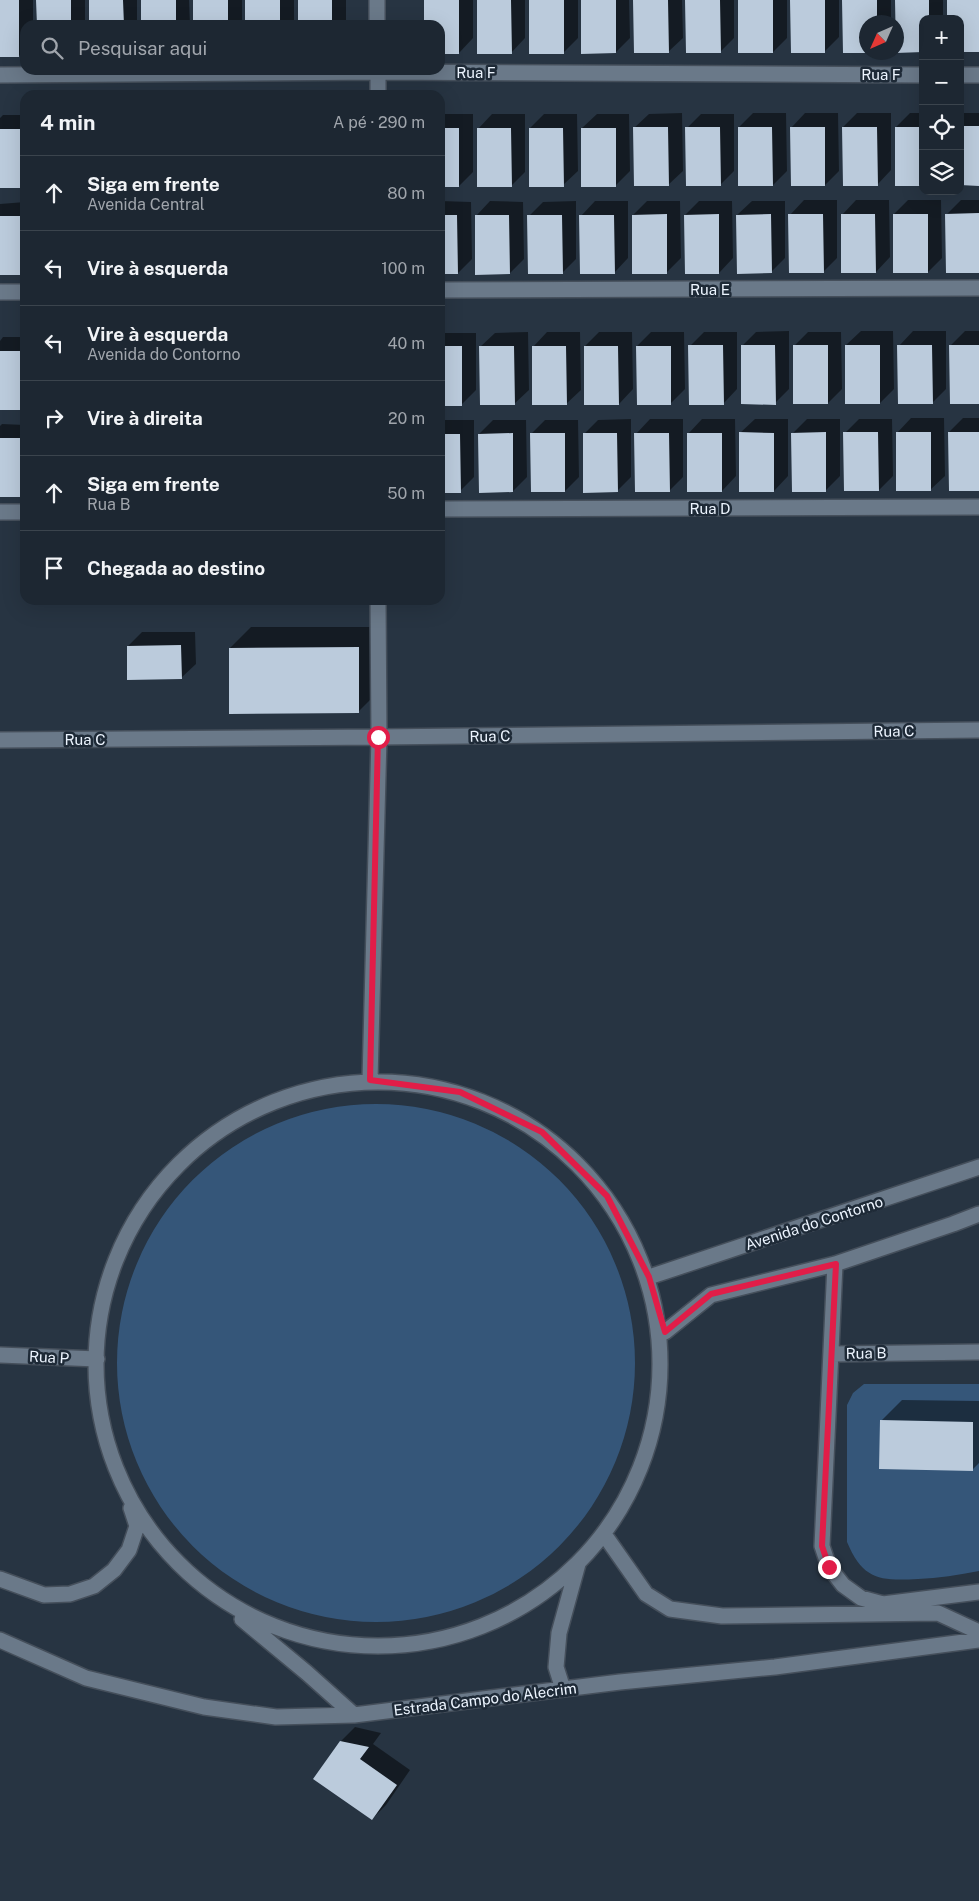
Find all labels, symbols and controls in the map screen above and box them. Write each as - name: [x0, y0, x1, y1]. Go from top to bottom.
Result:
- north arrow: [859, 15, 904, 60]
- map controls: [919, 15, 964, 195]
- button: +: [919, 15, 964, 60]
- search box: [20, 20, 445, 75]
- icon: search: [38, 34, 66, 62]
- text: Pesquisar aqui: [78, 37, 207, 59]
- button: −: [919, 60, 964, 105]
- street label: Rua F: [456, 64, 496, 81]
- street label: Rua F: [861, 66, 901, 83]
- button: locate: [919, 105, 964, 150]
- text: 4 min: [40, 110, 95, 135]
- text: A pé · 290 m: [333, 113, 425, 132]
- button: layers: [919, 150, 964, 195]
- text: Siga em frente: [87, 173, 220, 195]
- icon: ahead: [40, 179, 68, 207]
- text: 80 m: [387, 184, 425, 203]
- text: Avenida Central: [87, 195, 205, 214]
- icon: left: [40, 254, 68, 282]
- text: Vire à esquerda: [87, 257, 228, 279]
- text: 100 m: [381, 259, 425, 278]
- street label: Rua E: [690, 281, 730, 298]
- text: Vire à esquerda: [87, 323, 228, 345]
- icon: left: [40, 329, 68, 357]
- text: 40 m: [387, 334, 425, 353]
- text: Avenida do Contorno: [87, 345, 241, 364]
- icon: right: [40, 404, 68, 432]
- text: Vire à direita: [87, 407, 203, 429]
- text: 20 m: [388, 409, 425, 428]
- text: Siga em frente: [87, 473, 220, 495]
- icon: ahead: [40, 479, 68, 507]
- text: 50 m: [387, 484, 425, 503]
- text: Rua B: [87, 495, 130, 514]
- street label: Rua D: [689, 500, 731, 517]
- icon: arrive: [40, 554, 68, 582]
- text: Chegada ao destino: [87, 557, 265, 579]
- street label: Rua C: [873, 722, 915, 740]
- route start: [367, 726, 390, 749]
- street label: Rua C: [469, 727, 511, 745]
- street label: Rua C: [65, 731, 106, 748]
- street label: Avenida do Contorno: [743, 1193, 885, 1253]
- street label: Rua B: [845, 1344, 887, 1362]
- street label: Rua P: [28, 1347, 70, 1367]
- route end: [818, 1556, 841, 1579]
- street label: Estrada Campo do Alecrim: [392, 1679, 578, 1719]

